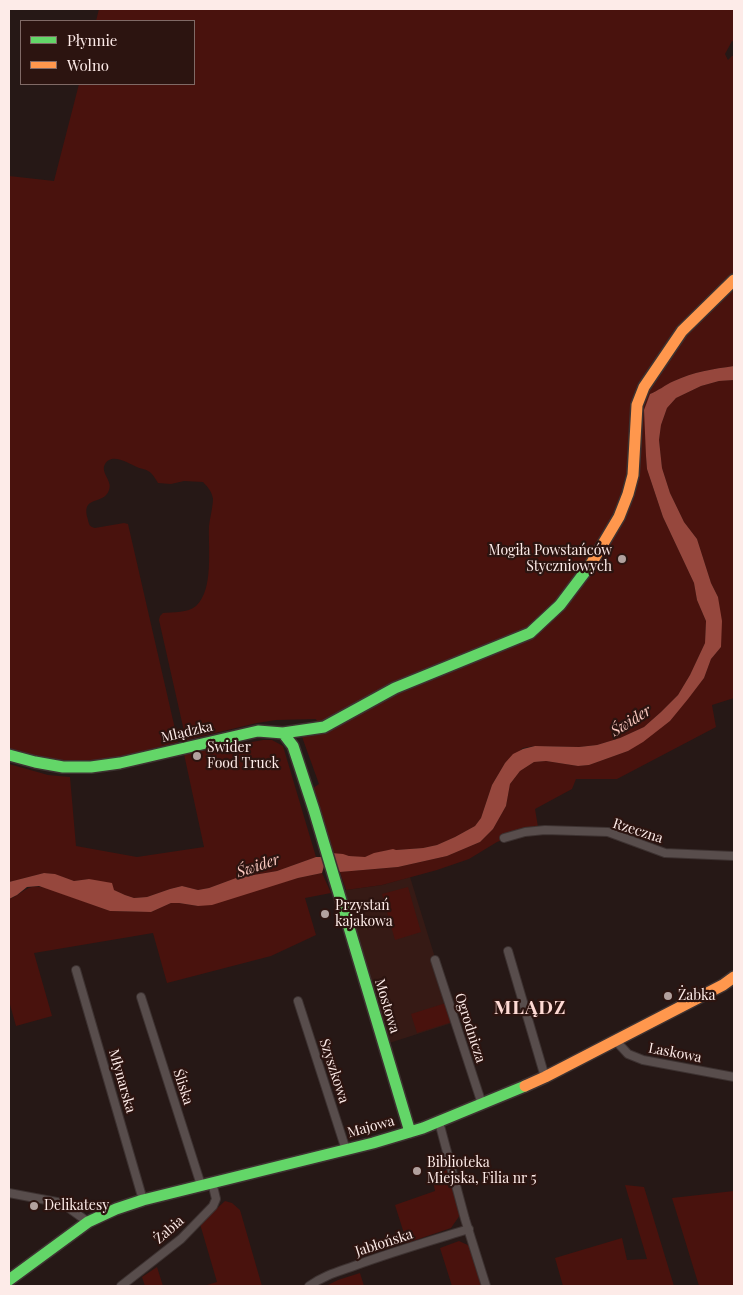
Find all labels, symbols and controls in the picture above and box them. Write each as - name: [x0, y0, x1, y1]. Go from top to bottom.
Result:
- legend: [20, 20, 195, 85]
- text: Płynnie: [67, 30, 117, 50]
- text: Wolno: [67, 55, 109, 75]
- place label: Mogiła Powstańców Styczniowych: [488, 543, 612, 576]
- marker: Mogiła Powstańców Styczniowych: [616, 553, 628, 565]
- water label: Świder: [608, 702, 654, 740]
- street label: Mlądzka: [160, 718, 214, 746]
- place label: Swider Food Truck: [207, 740, 279, 772]
- marker: Swider Food Truck: [191, 750, 203, 762]
- street label: Rzeczna: [611, 815, 665, 847]
- water label: Świder: [234, 851, 282, 881]
- place label: Przystań kajakowa: [335, 898, 393, 930]
- marker: Przystań kajakowa: [319, 908, 331, 920]
- street label: Mostowa: [371, 977, 403, 1035]
- place label: Żabka: [678, 988, 716, 1004]
- marker: Żabka: [662, 990, 674, 1002]
- street label: Ogrodnicza: [451, 991, 489, 1065]
- district label: MLĄDZ: [493, 997, 567, 1019]
- street label: Szyszkowa: [316, 1037, 352, 1105]
- street label: Laskowa: [647, 1040, 703, 1066]
- street label: Młynarska: [105, 1047, 139, 1115]
- street label: Śliska: [169, 1067, 197, 1107]
- street label: Majowa: [346, 1113, 396, 1141]
- place label: Biblioteka Miejska, Filia nr 5: [427, 1155, 537, 1188]
- marker: Biblioteka Miejska, Filia nr 5: [411, 1165, 423, 1177]
- place label: Delikatesy: [44, 1198, 109, 1214]
- marker: Delikatesy: [28, 1200, 40, 1212]
- street label: Żabia: [151, 1212, 187, 1248]
- street label: Jabłońska: [353, 1226, 415, 1260]

